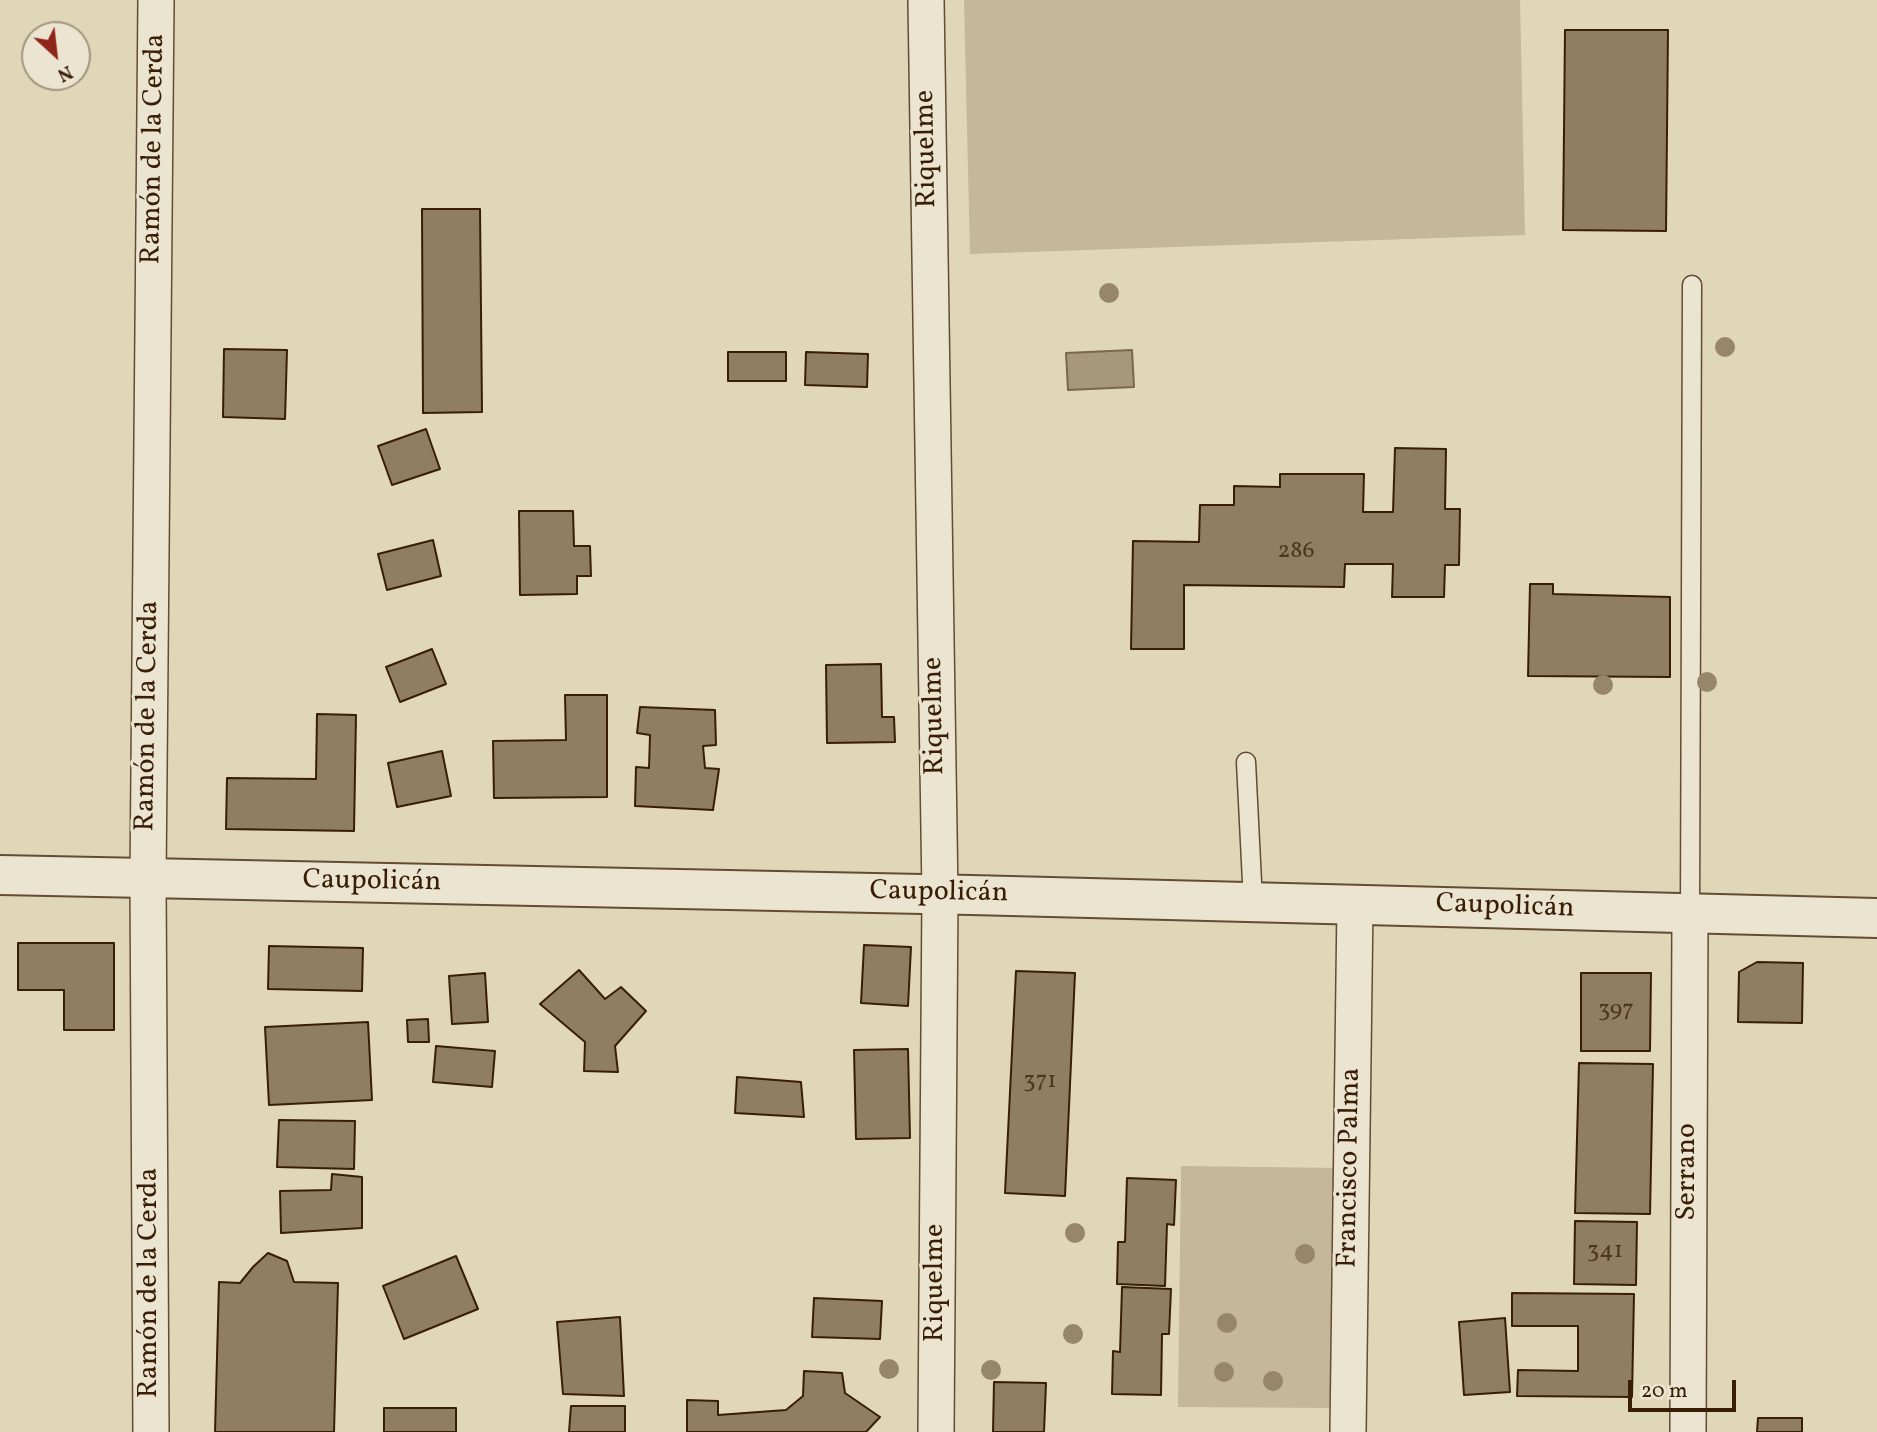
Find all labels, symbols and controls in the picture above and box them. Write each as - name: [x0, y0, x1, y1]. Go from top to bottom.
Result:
- north arrow: [21, 21, 91, 91]
- street label: Ramón de la Cerda: [136, 33, 174, 265]
- text: N: [53, 58, 77, 88]
- street label: Riquelme: [910, 90, 946, 208]
- house number: 286: [1277, 539, 1315, 567]
- street label: Ramón de la Cerda: [130, 600, 168, 832]
- street label: Riquelme: [918, 657, 954, 775]
- street label: Caupolicán: [302, 865, 442, 901]
- street label: Caupolicán: [869, 876, 1009, 912]
- street label: Caupolicán: [1435, 889, 1575, 927]
- house number: 397: [1598, 998, 1634, 1026]
- street label: Francisco Palma: [1332, 1067, 1370, 1269]
- house number: 371: [1023, 1069, 1057, 1097]
- street label: Serrano: [1672, 1123, 1706, 1221]
- street label: Ramón de la Cerda: [134, 1168, 168, 1398]
- street label: Riquelme: [920, 1224, 954, 1342]
- house number: 341: [1587, 1239, 1623, 1267]
- scale bar: [1632, 1366, 1741, 1410]
- text: 20 m: [1641, 1377, 1687, 1406]

